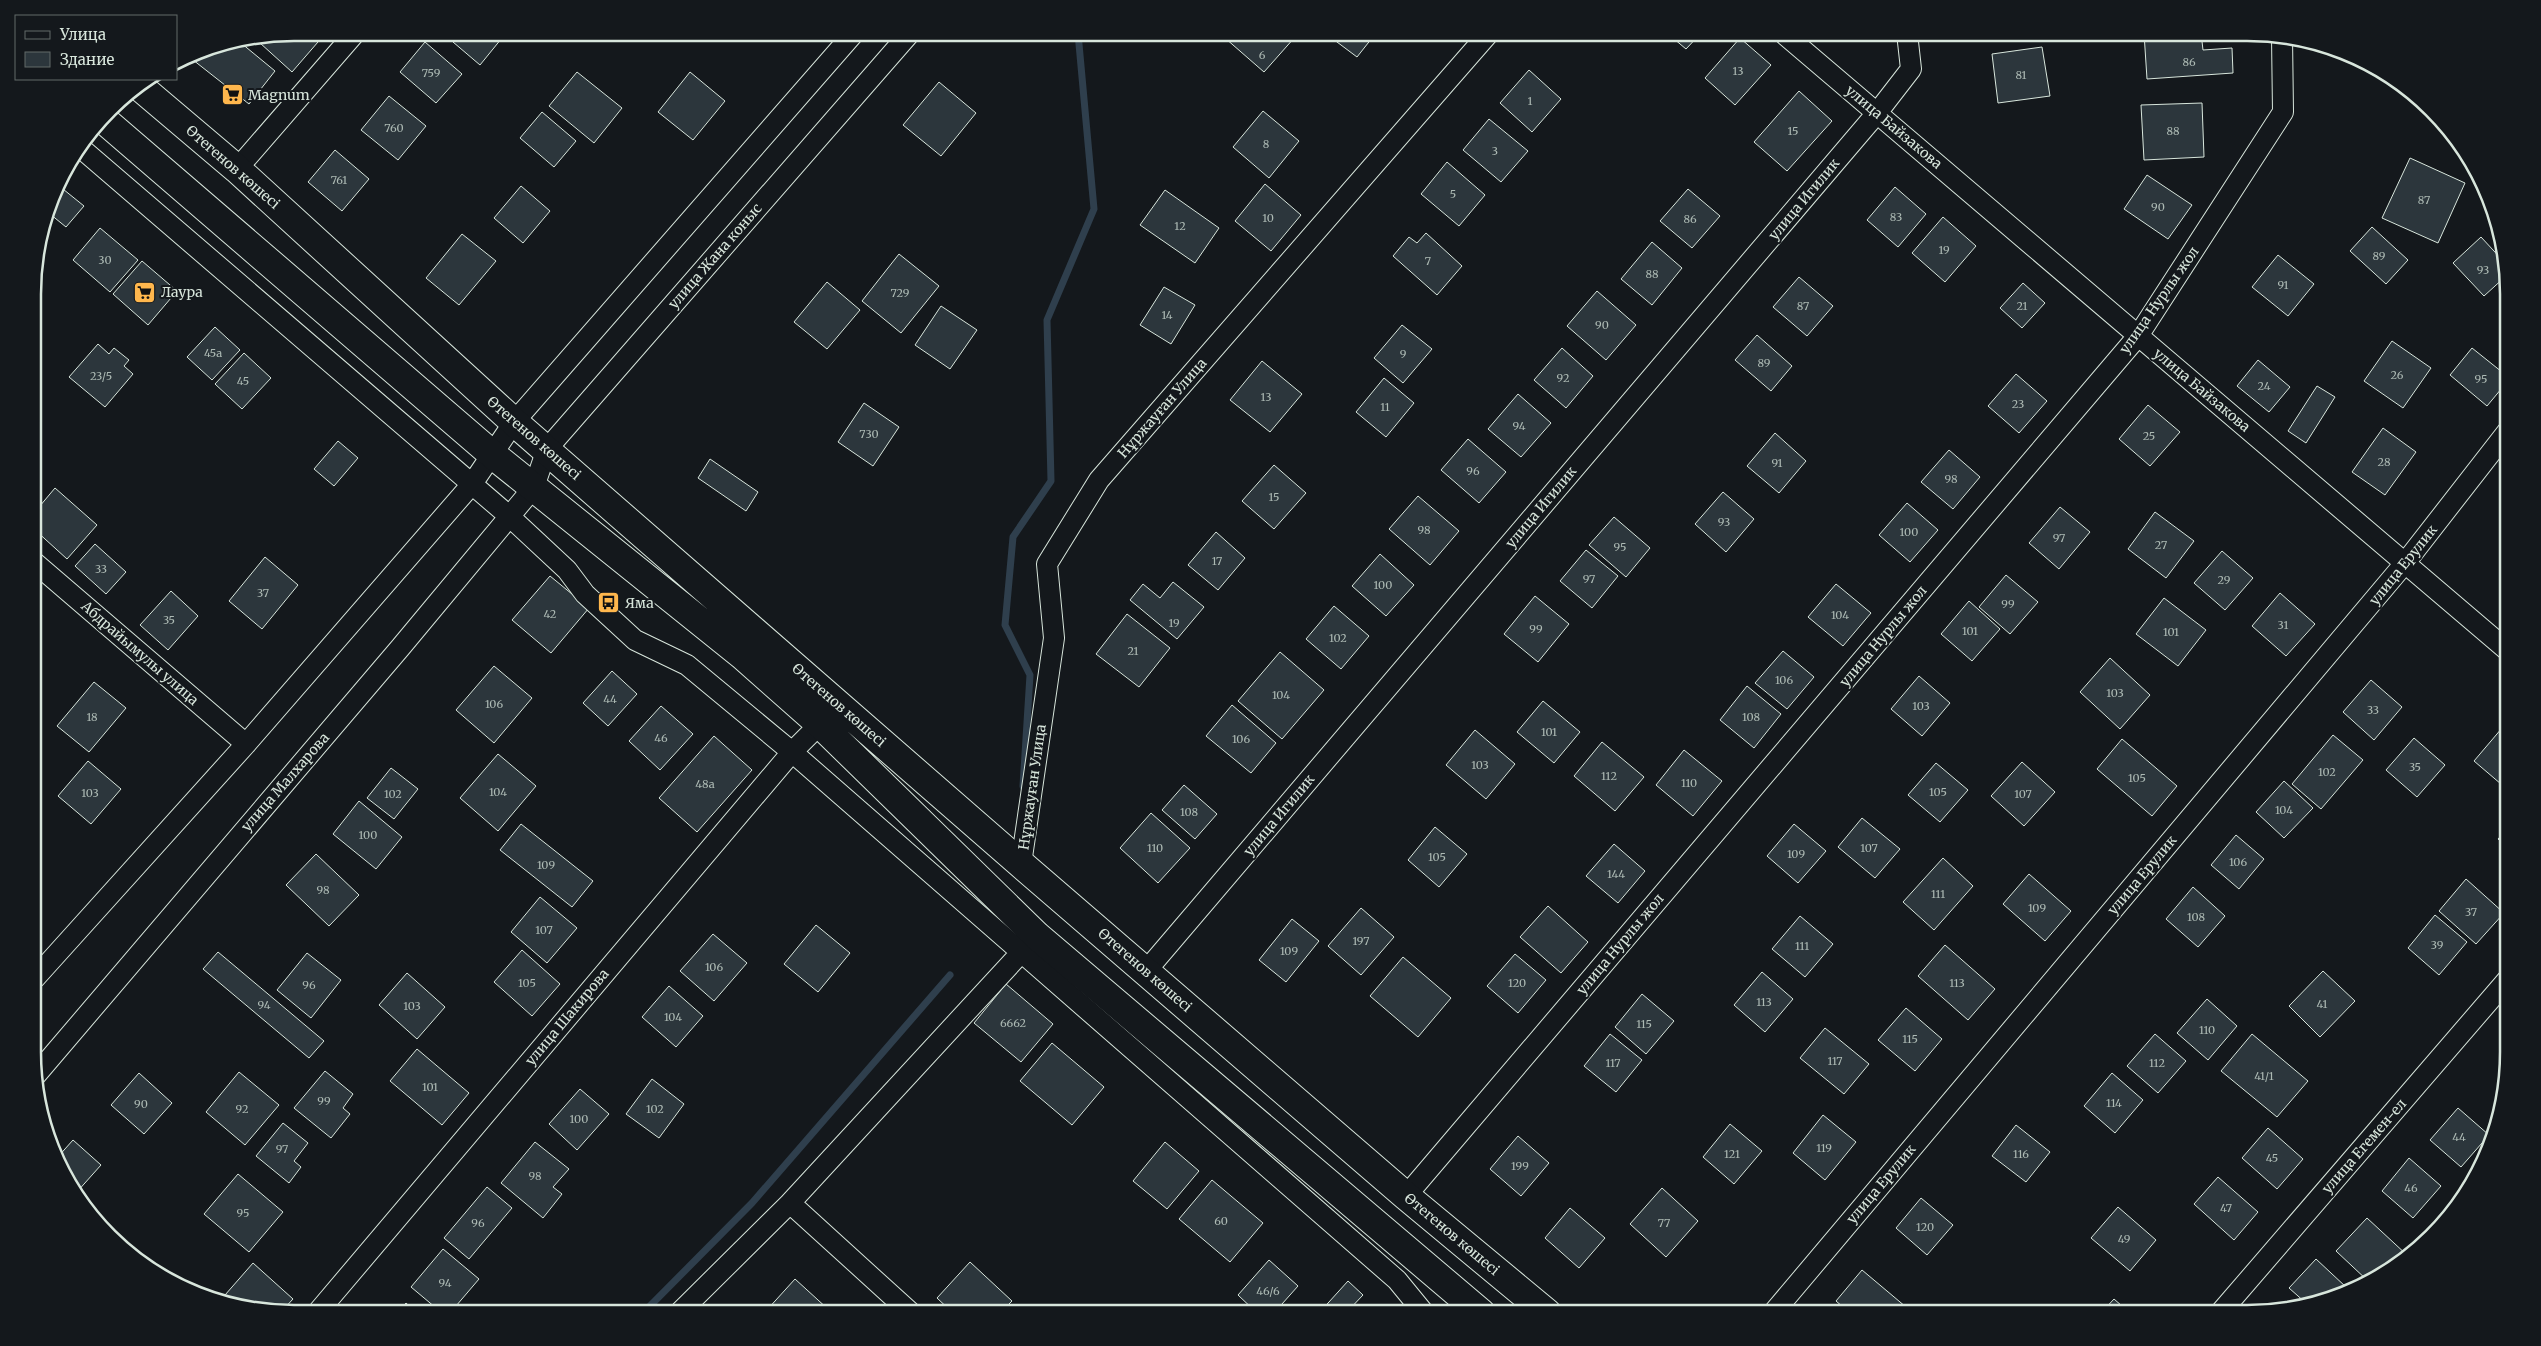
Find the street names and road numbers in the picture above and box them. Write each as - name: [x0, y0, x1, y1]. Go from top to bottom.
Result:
- street label: улица Байзакова: [1842, 81, 1946, 173]
- street label: Өтегенов көшесі: [182, 121, 284, 213]
- street label: улица Игилик: [1765, 154, 1843, 243]
- street label: улица Жана коныс: [664, 200, 766, 312]
- street label: улица Нурлы жол: [2115, 243, 2203, 357]
- street label: улица Байзакова: [2150, 344, 2254, 436]
- street label: Нұржауған Улица: [1114, 354, 1211, 462]
- street label: Өтегенов көшесі: [483, 392, 585, 484]
- street label: улица Игилик: [1502, 462, 1580, 551]
- street label: улица Ерулик: [2365, 521, 2441, 609]
- street label: улица Нурлы жол: [1835, 582, 1931, 690]
- street label: Абдрайымулы улица: [77, 596, 203, 709]
- street label: Өтегенов көшесі: [788, 659, 890, 751]
- street label: Нұржауған Улица: [1014, 723, 1050, 851]
- street label: улица Малхарова: [237, 729, 333, 835]
- street label: улица Игилик: [1240, 770, 1318, 859]
- street label: улица Ерулик: [2104, 831, 2181, 918]
- street label: улица Нурлы жол: [1572, 890, 1668, 998]
- street label: Өтегенов көшесі: [1094, 924, 1196, 1016]
- street label: улица Шакирова: [521, 965, 613, 1069]
- street label: улица Егемен-ел: [2318, 1095, 2410, 1197]
- street label: улица Ерулик: [1843, 1140, 1920, 1227]
- street label: Өтегенов көшесі: [1401, 1189, 1504, 1279]

